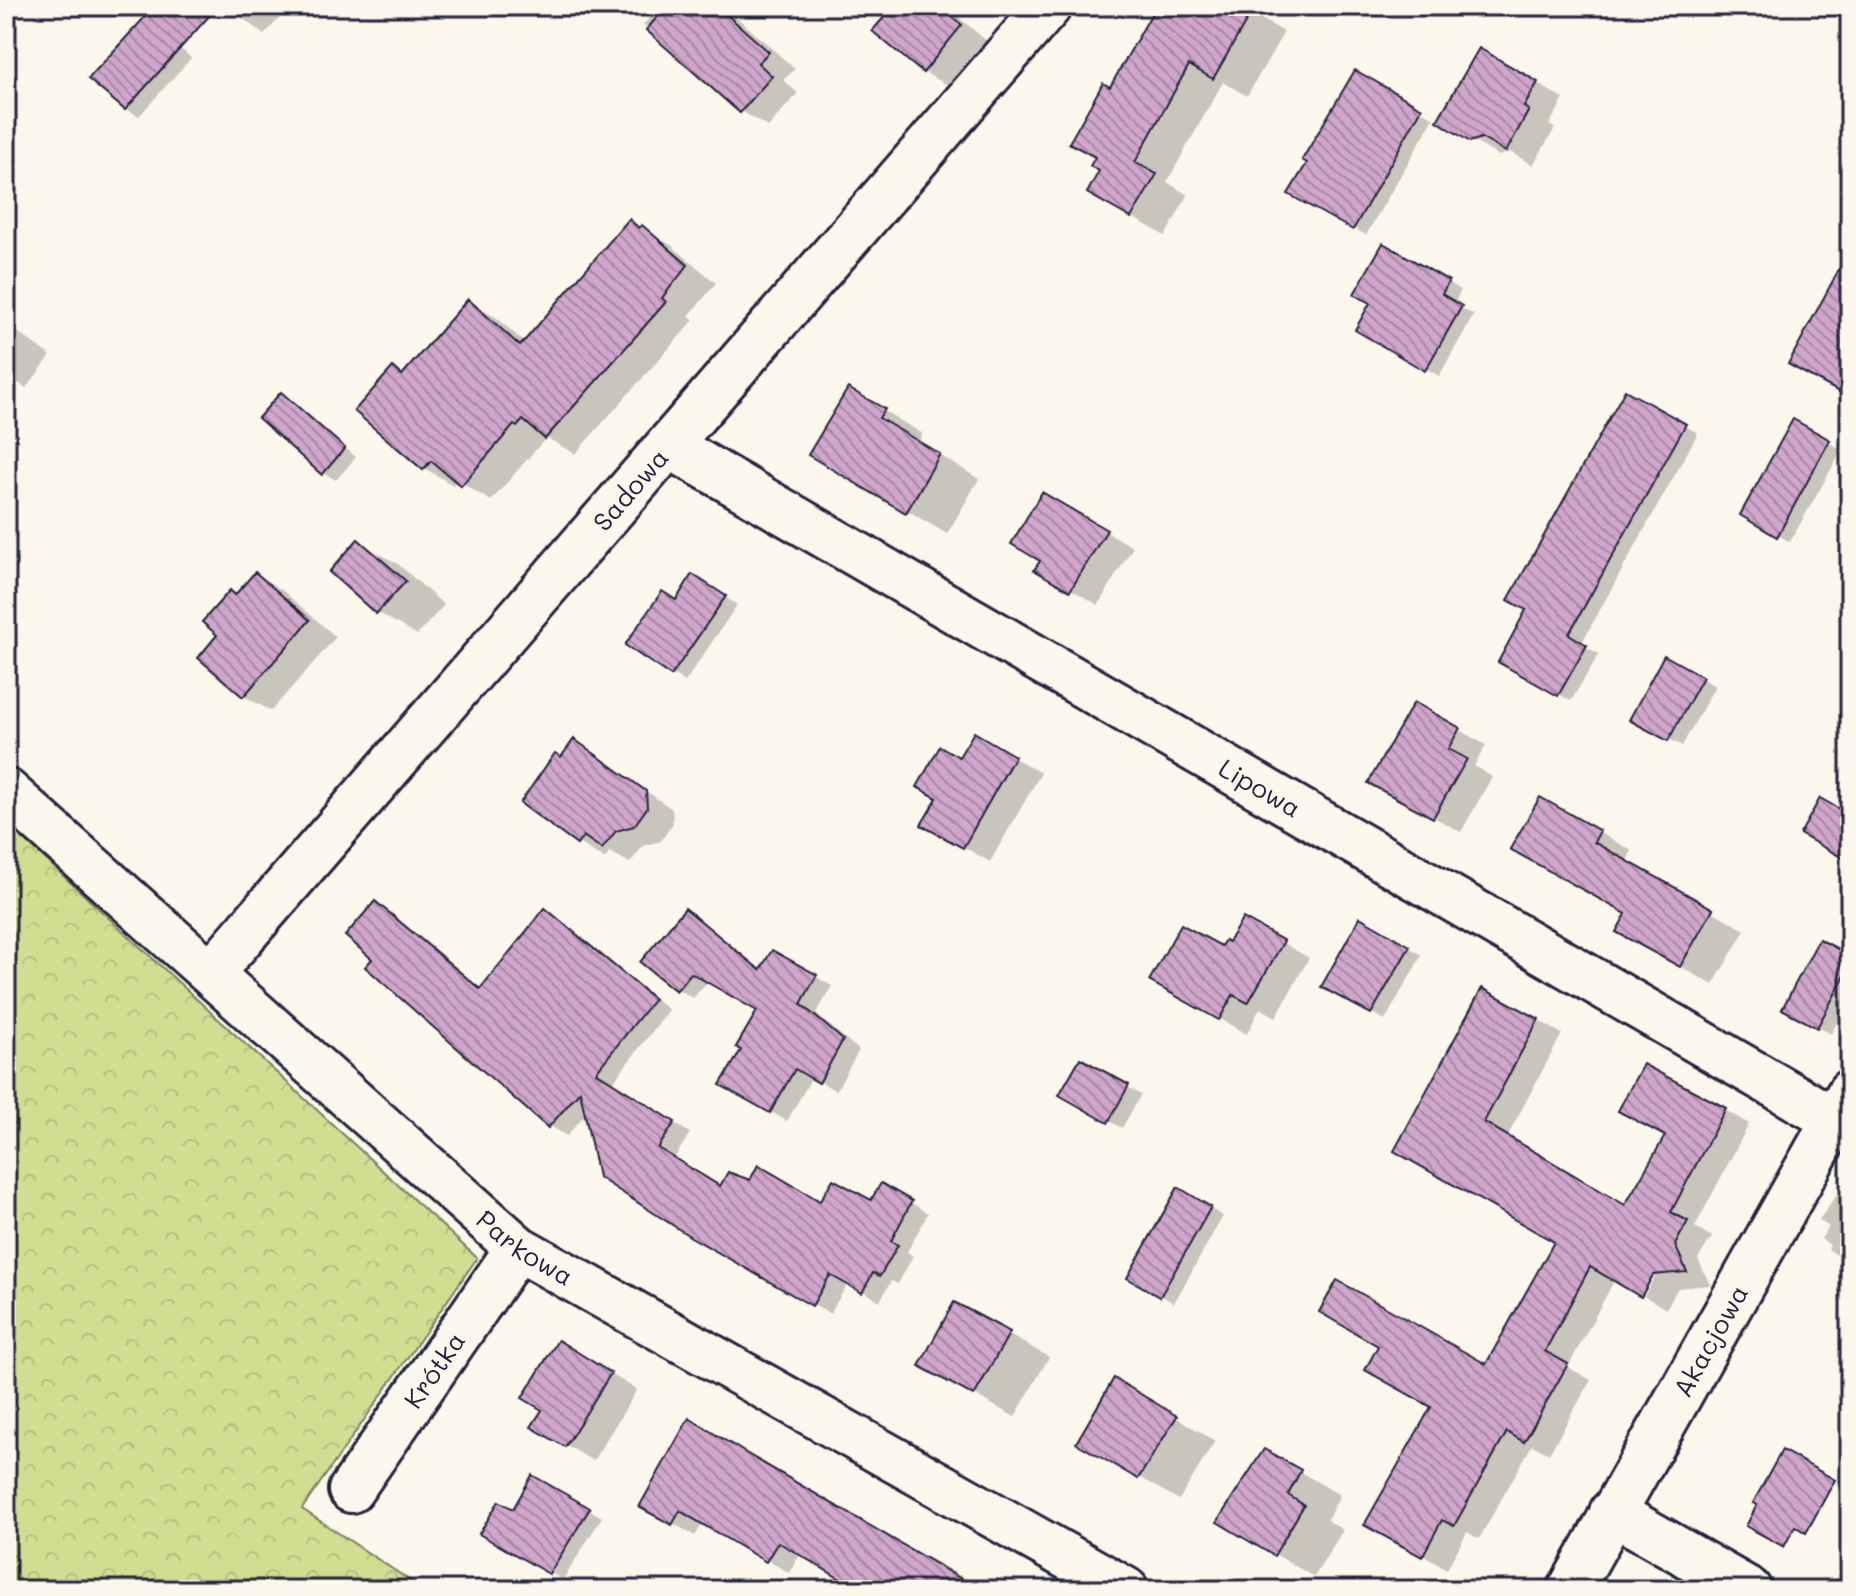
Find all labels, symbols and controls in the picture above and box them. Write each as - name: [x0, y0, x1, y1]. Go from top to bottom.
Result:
- street label: Sadowa: [585, 441, 675, 538]
- street label: Lipowa: [1213, 751, 1308, 825]
- street label: Parkowa: [470, 1202, 580, 1293]
- street label: Akacjowa: [1665, 1278, 1755, 1403]
- street label: Krótka: [396, 1325, 472, 1415]

